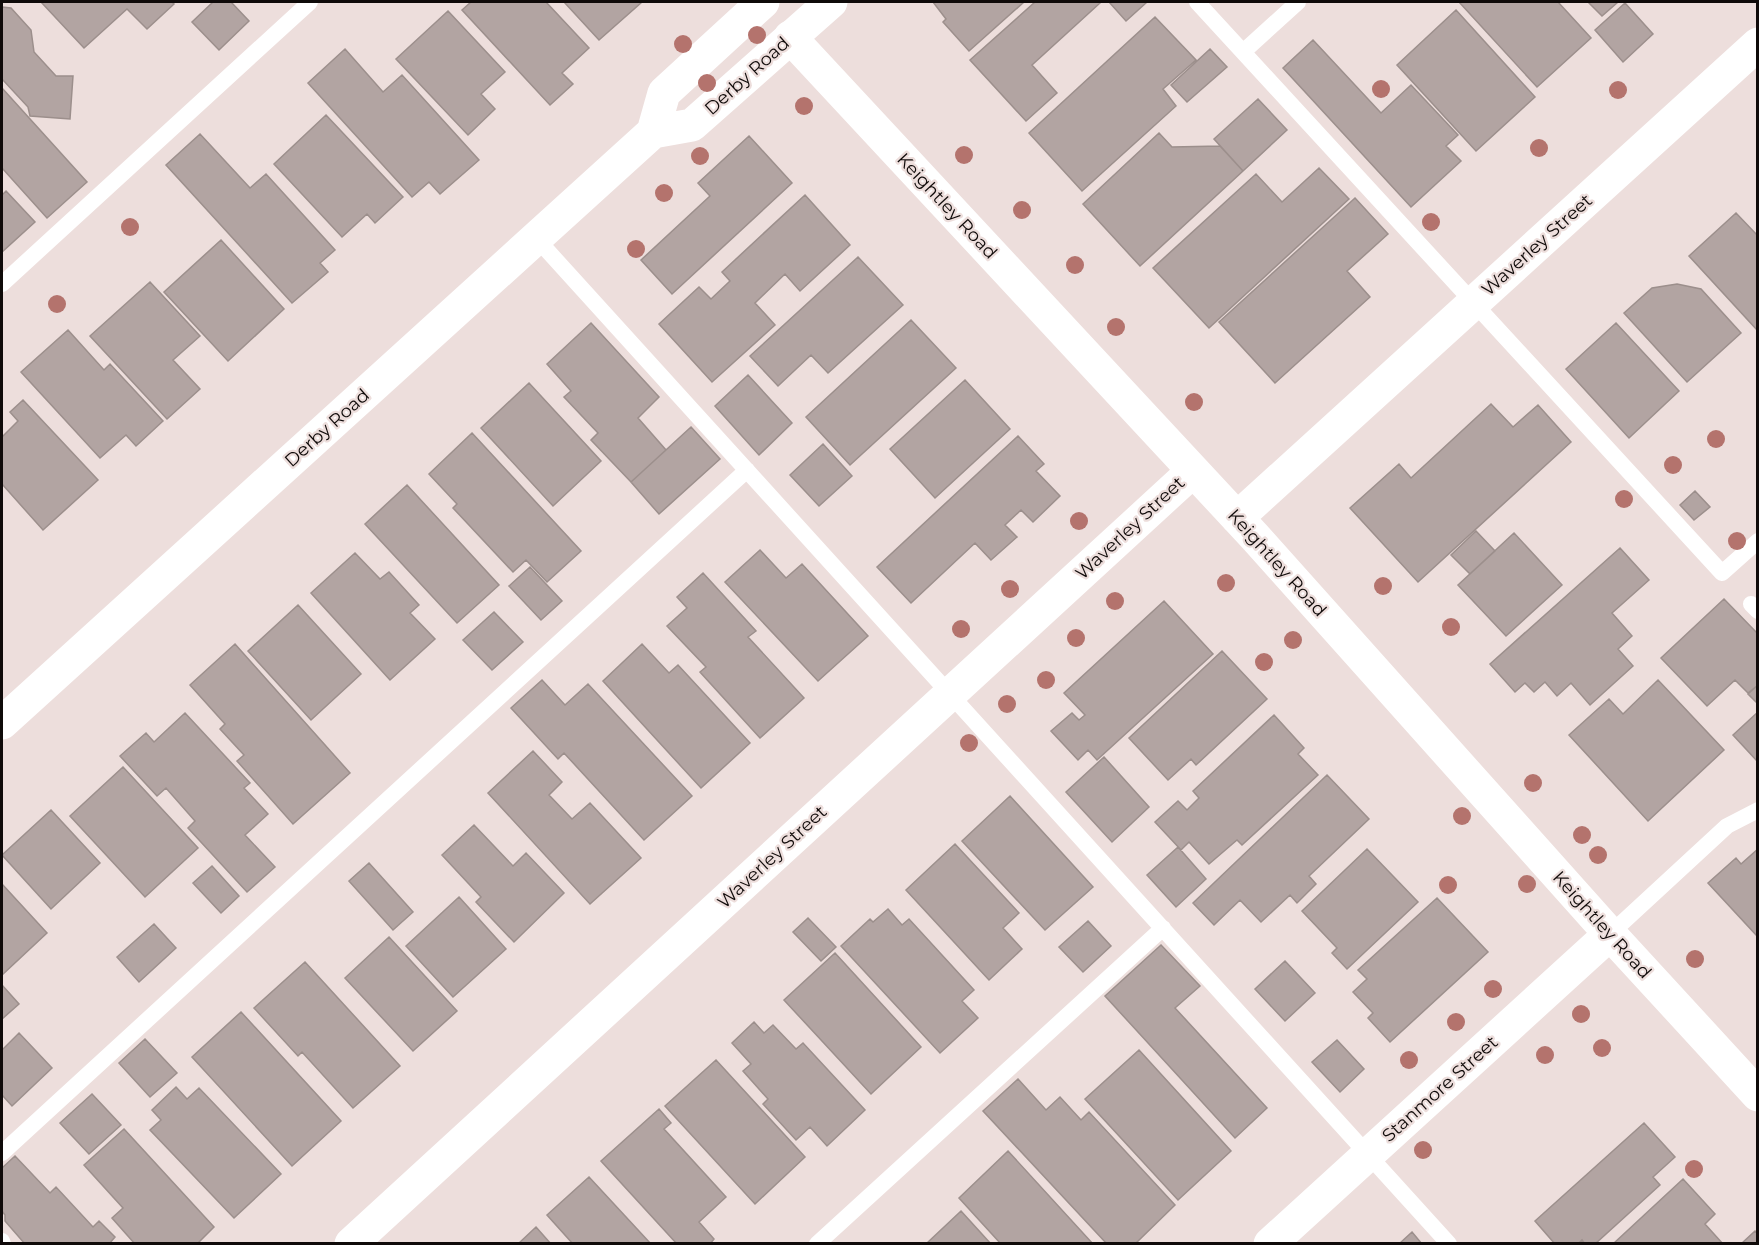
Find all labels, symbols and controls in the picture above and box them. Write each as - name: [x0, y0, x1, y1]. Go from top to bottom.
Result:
- street label: Derby Road: [700, 32, 794, 120]
- street label: Keightley Road: [892, 148, 1002, 264]
- street label: Waverley Street: [1477, 190, 1597, 300]
- street label: Derby Road: [280, 384, 374, 472]
- street label: Waverley Street: [1071, 472, 1189, 584]
- street label: Keightley Road: [1223, 505, 1331, 621]
- street label: Waverley Street: [713, 801, 831, 913]
- street label: Keightley Road: [1548, 867, 1656, 983]
- street label: Stanmore Street: [1378, 1031, 1502, 1147]

